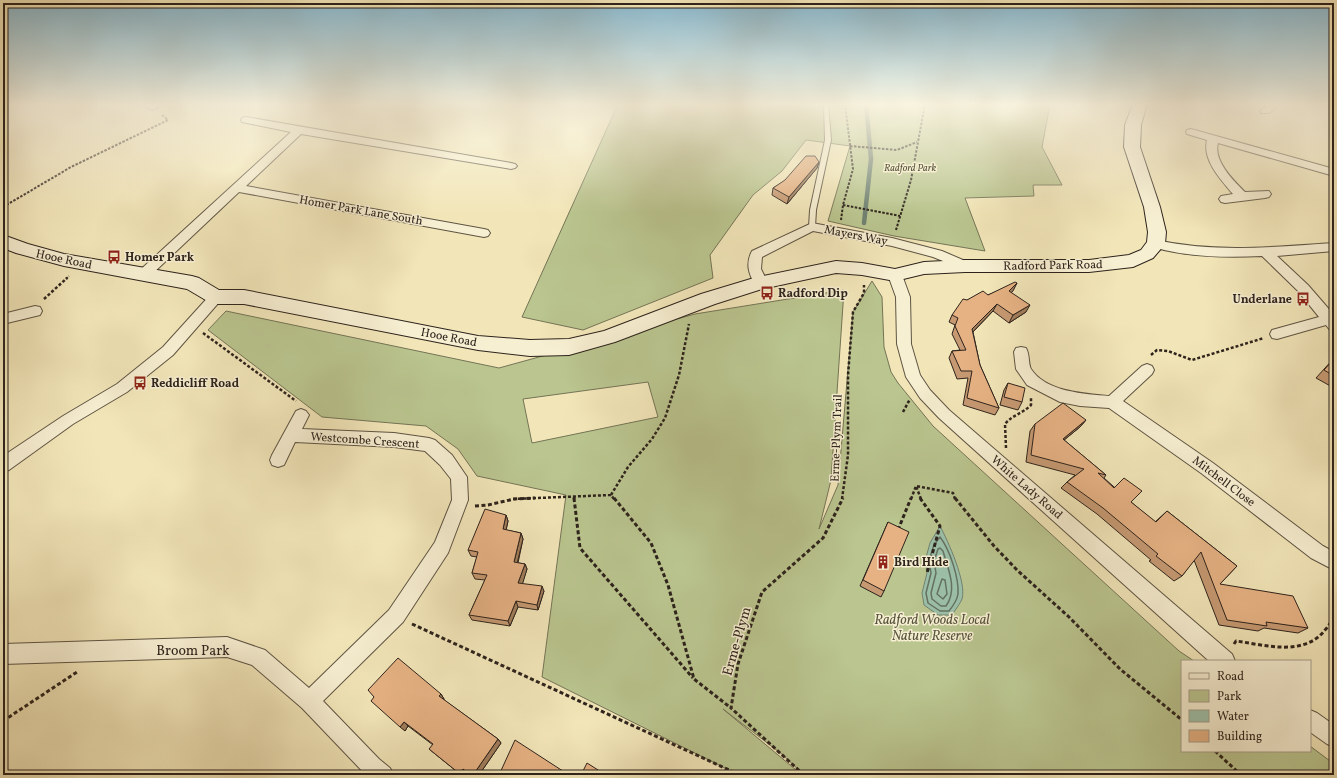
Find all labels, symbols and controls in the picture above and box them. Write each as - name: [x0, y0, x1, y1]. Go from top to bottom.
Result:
- park label: Radford Park: [884, 161, 936, 175]
- street label: Homer Park Lane South: [298, 192, 424, 230]
- street label: Mayers Way: [823, 222, 889, 250]
- street label: Hooe Road: [34, 246, 94, 274]
- bus stop icon: Homer Park: [106, 249, 122, 265]
- place label: Homer Park: [125, 250, 195, 266]
- street label: Radford Park Road: [1003, 257, 1103, 275]
- bus stop icon: Radford Dip: [759, 285, 775, 301]
- place label: Radford Dip: [778, 286, 848, 302]
- bus stop icon: Underlane: [1295, 291, 1311, 307]
- place label: Underlane: [1232, 292, 1292, 308]
- street label: Hooe Road: [419, 325, 479, 351]
- bus stop icon: Reddicliff Road: [132, 375, 148, 391]
- place label: Reddicliff Road: [151, 376, 240, 392]
- street label: Erme-Plym Trail: [827, 394, 847, 482]
- street label: Westcombe Crescent: [310, 429, 420, 453]
- street label: White Lady Road: [987, 452, 1066, 523]
- street label: Mitchell Close: [1189, 453, 1258, 511]
- building icon: Bird Hide: [875, 554, 891, 570]
- place label: Bird Hide: [894, 555, 949, 571]
- street label: Erme-Plym: [719, 605, 756, 678]
- park label: Radford Woods Local Nature Reserve: [874, 611, 990, 646]
- street label: Broom Park: [156, 642, 230, 661]
- legend: [1181, 660, 1311, 752]
- text: Road: [1217, 669, 1244, 685]
- text: Park: [1217, 689, 1242, 705]
- text: Water: [1217, 709, 1249, 725]
- text: Building: [1217, 729, 1262, 745]

